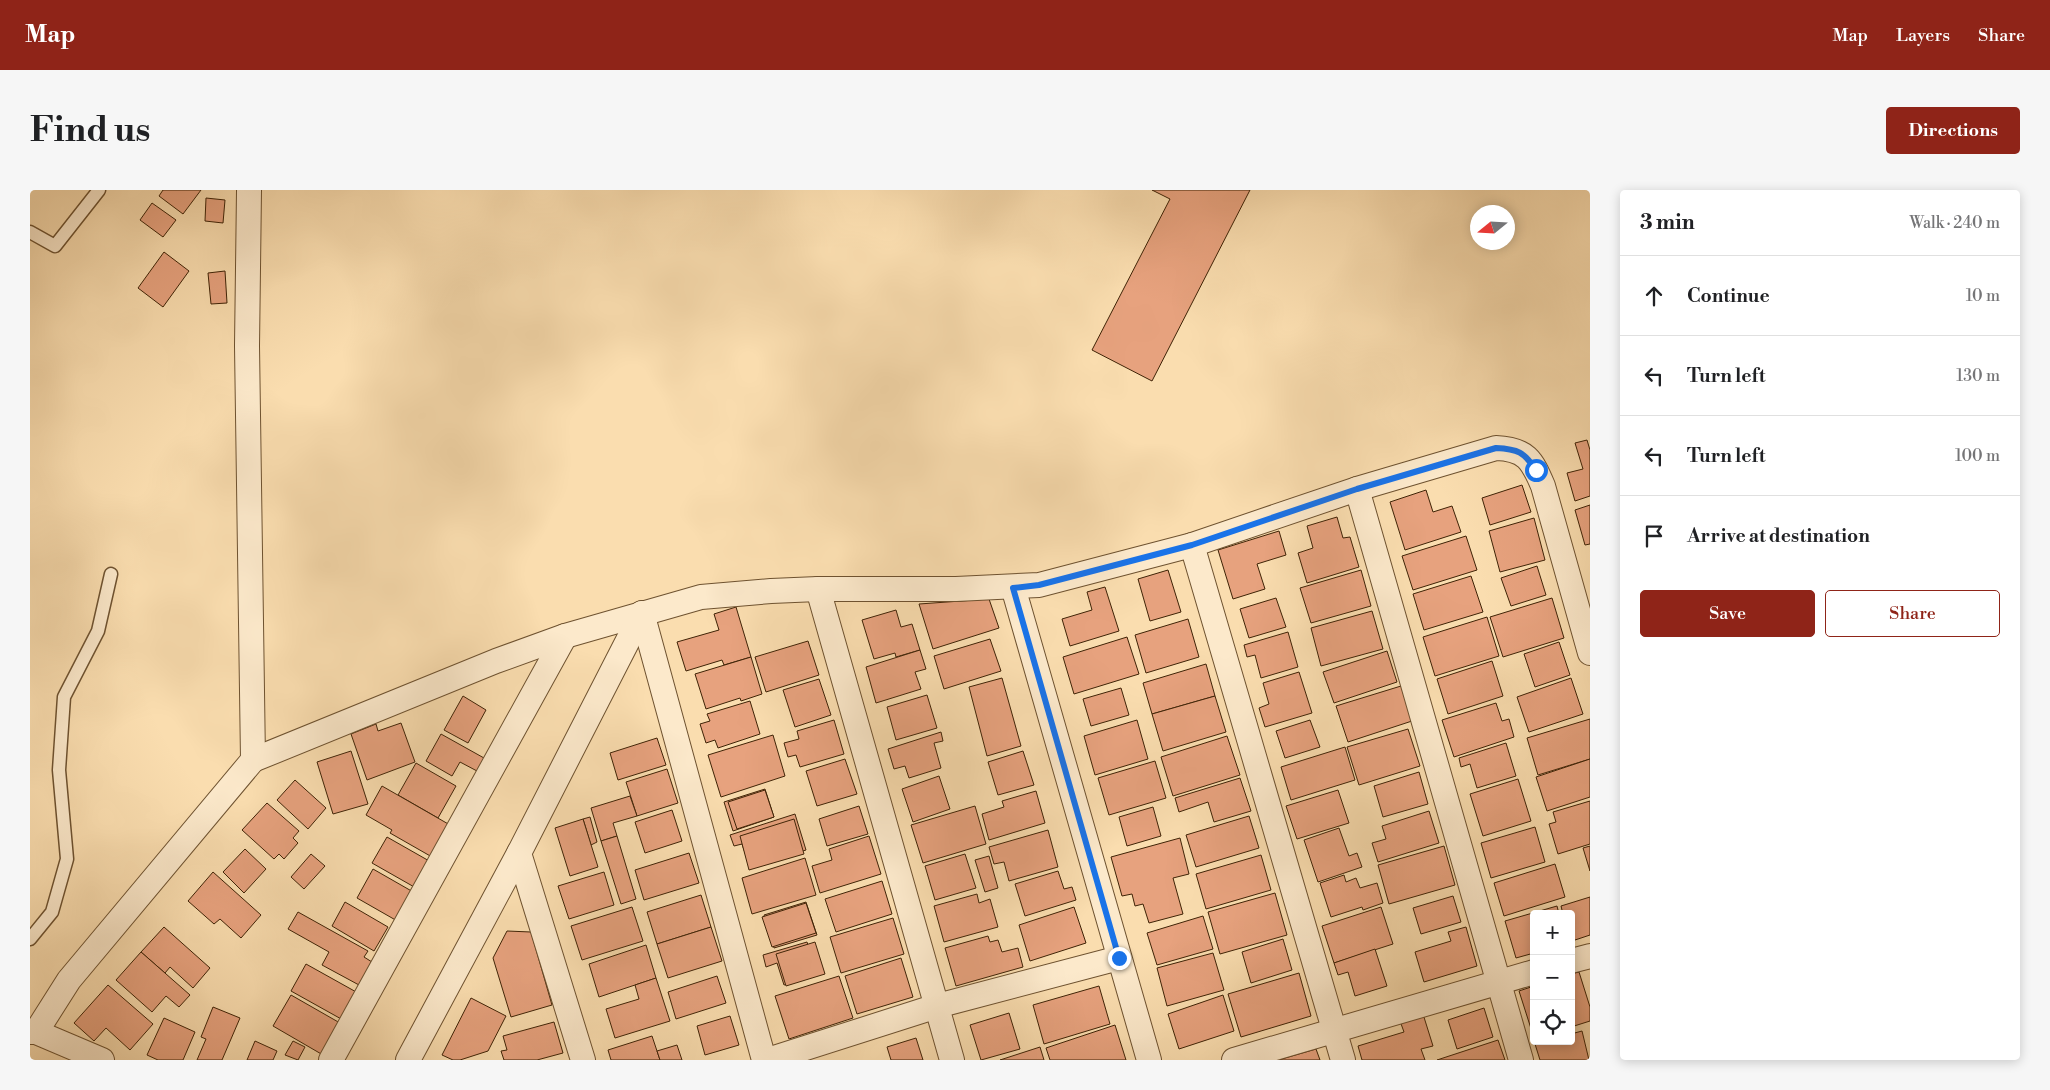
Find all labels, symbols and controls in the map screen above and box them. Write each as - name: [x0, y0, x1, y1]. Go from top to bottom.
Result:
- text: Map: [25, 20, 75, 50]
- text: Map: [1833, 24, 1868, 47]
- text: Layers: [1896, 24, 1950, 47]
- text: Share: [1978, 24, 2025, 47]
- button: Directions: [1886, 107, 2020, 154]
- text: Find us: [30, 109, 150, 152]
- north arrow: [1470, 205, 1515, 250]
- text: 3 min: [1640, 210, 1695, 236]
- text: Walk · 240 m: [1909, 213, 2000, 233]
- icon: ahead: [1640, 282, 1668, 310]
- text: Continue: [1687, 284, 1770, 308]
- text: 10 m: [1966, 286, 2000, 306]
- icon: left: [1640, 362, 1668, 390]
- text: Turn left: [1687, 364, 1766, 388]
- text: 130 m: [1956, 366, 2000, 386]
- icon: left: [1640, 442, 1668, 470]
- text: Turn left: [1687, 444, 1766, 468]
- text: 100 m: [1955, 446, 2000, 466]
- route start: [1525, 459, 1548, 482]
- icon: arrive: [1640, 522, 1668, 550]
- text: Arrive at destination: [1687, 524, 1870, 548]
- button: Save: [1640, 590, 1815, 637]
- button: Share: [1825, 590, 2000, 637]
- map controls: [1530, 910, 1575, 1045]
- button: +: [1530, 910, 1575, 955]
- route end: [1108, 947, 1131, 970]
- button: −: [1530, 955, 1575, 1000]
- button: locate: [1530, 1000, 1575, 1045]

